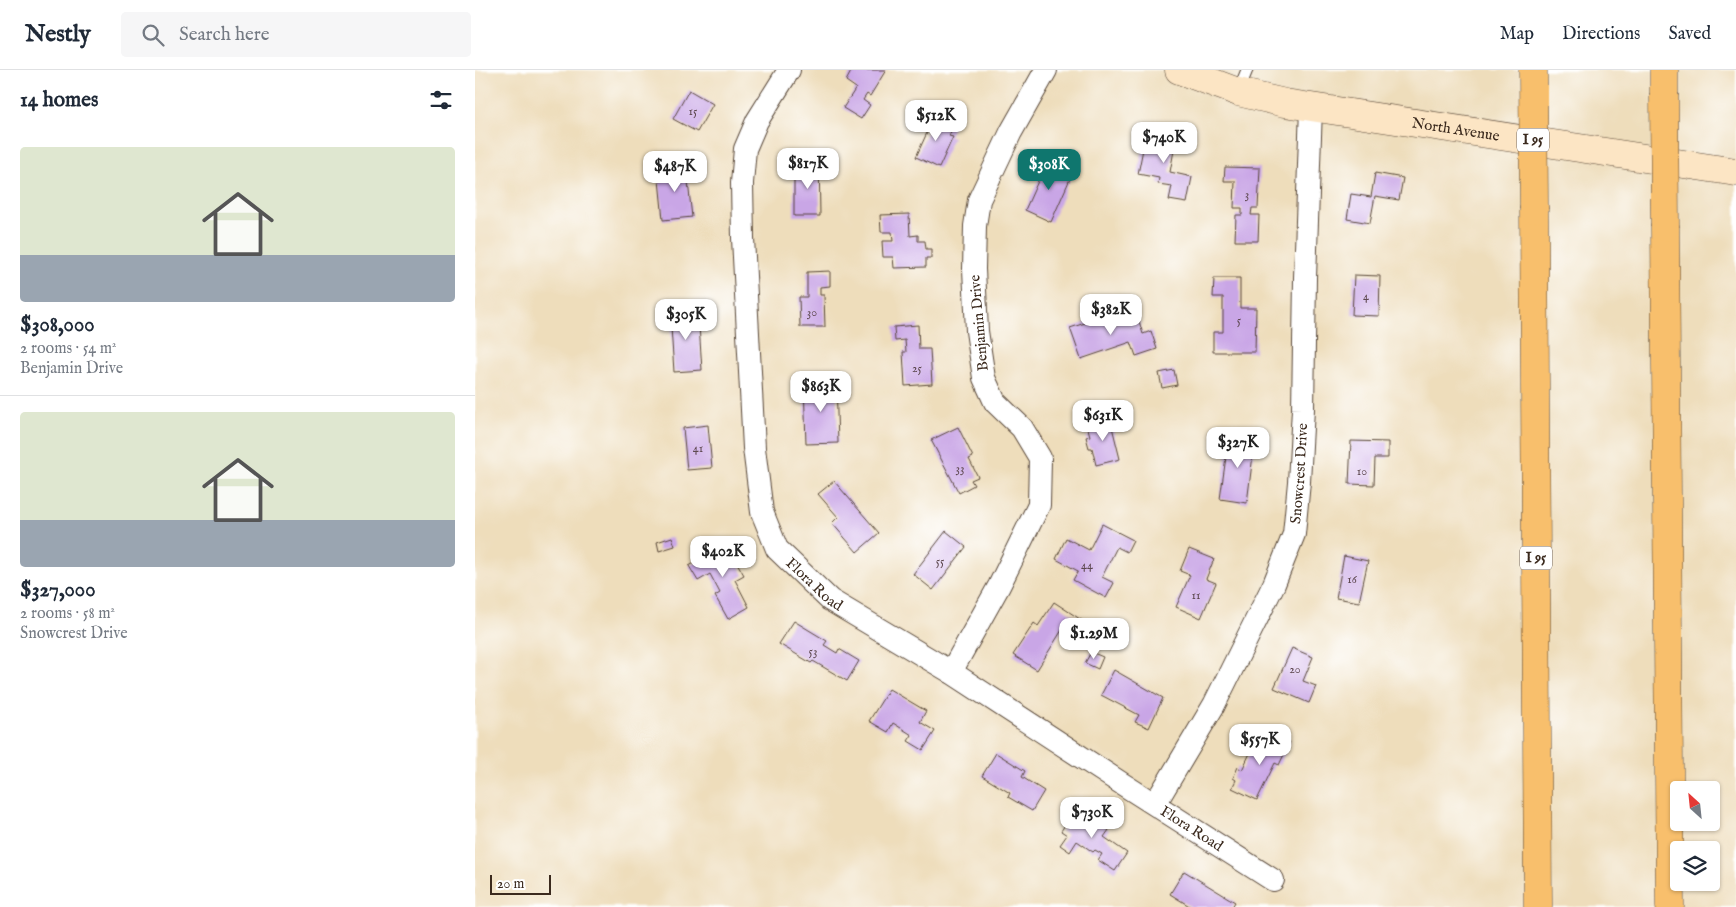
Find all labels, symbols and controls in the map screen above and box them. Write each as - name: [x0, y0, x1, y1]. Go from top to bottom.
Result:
- search box: [121, 12, 471, 57]
- text: Nestly: [25, 19, 91, 50]
- icon: search: [139, 21, 167, 49]
- text: Search here: [179, 23, 269, 47]
- text: Map: [1500, 23, 1534, 46]
- text: Directions: [1562, 23, 1640, 46]
- text: Saved: [1668, 23, 1711, 46]
- icon: filters: [427, 86, 455, 114]
- text: 14 homes: [20, 87, 98, 114]
- pin: $512K: [901, 100, 971, 142]
- house number: 15: [689, 104, 698, 119]
- text: $512K: [916, 106, 956, 126]
- street label: North Avenue: [1411, 113, 1501, 145]
- pin: $740K: [1129, 122, 1199, 164]
- text: $740K: [1142, 128, 1186, 148]
- road number: I 95: [1517, 128, 1549, 152]
- pin: $817K: [773, 148, 843, 190]
- pin: $308K: [1014, 148, 1084, 191]
- pin: $487K: [640, 150, 710, 193]
- text: $817K: [788, 154, 828, 174]
- text: $308K: [1029, 155, 1069, 175]
- text: $487K: [654, 157, 696, 177]
- icon: home: [193, 179, 283, 269]
- house number: 3: [1245, 187, 1249, 202]
- street label: Benjamin Drive: [965, 274, 993, 372]
- house number: 4: [1363, 289, 1369, 304]
- pin: $382K: [1076, 294, 1146, 336]
- pin: $305K: [651, 298, 721, 341]
- text: $382K: [1091, 300, 1131, 320]
- text: $305K: [666, 305, 706, 325]
- house number: 30: [807, 305, 817, 320]
- text: $308,000: [20, 312, 95, 339]
- house number: 5: [1237, 313, 1242, 328]
- text: 2 rooms · 54 m²: [20, 339, 117, 359]
- text: Benjamin Drive: [20, 359, 123, 379]
- house number: 25: [912, 361, 923, 376]
- pin: $863K: [786, 370, 856, 413]
- text: $863K: [801, 377, 841, 397]
- pin: $631K: [1068, 400, 1138, 442]
- text: $631K: [1083, 406, 1123, 426]
- street label: Snowcrest Drive: [1286, 422, 1312, 525]
- pin: $327K: [1203, 426, 1273, 469]
- text: $327K: [1217, 433, 1259, 453]
- house number: 41: [693, 441, 703, 456]
- icon: home: [193, 445, 283, 535]
- house number: 33: [956, 461, 964, 476]
- house number: 10: [1357, 464, 1367, 479]
- pin: $402K: [688, 536, 758, 578]
- text: $402K: [701, 542, 745, 562]
- road number: I 95: [1520, 546, 1552, 569]
- street label: Flora Road: [782, 553, 847, 615]
- house number: 55: [936, 554, 945, 569]
- house number: 44: [1081, 558, 1093, 573]
- house number: 16: [1347, 572, 1358, 587]
- text: $327,000: [20, 577, 95, 604]
- house number: 11: [1192, 588, 1200, 603]
- text: 2 rooms · 58 m²: [20, 604, 115, 624]
- pin: $1.29M: [1053, 618, 1135, 660]
- text: Snowcrest Drive: [20, 624, 128, 644]
- text: $1.29M: [1070, 624, 1118, 644]
- house number: 53: [809, 644, 817, 659]
- house number: 20: [1289, 662, 1301, 677]
- pin: $557K: [1225, 724, 1295, 766]
- text: $557K: [1240, 730, 1280, 750]
- north arrow: [1670, 781, 1720, 831]
- map controls: [1670, 781, 1720, 891]
- pin: $730K: [1057, 796, 1127, 839]
- street label: Flora Road: [1157, 801, 1228, 856]
- text: $730K: [1071, 803, 1113, 823]
- button: layers: [1670, 841, 1720, 891]
- scale bar: [490, 872, 551, 895]
- text: 20 m: [497, 875, 524, 893]

